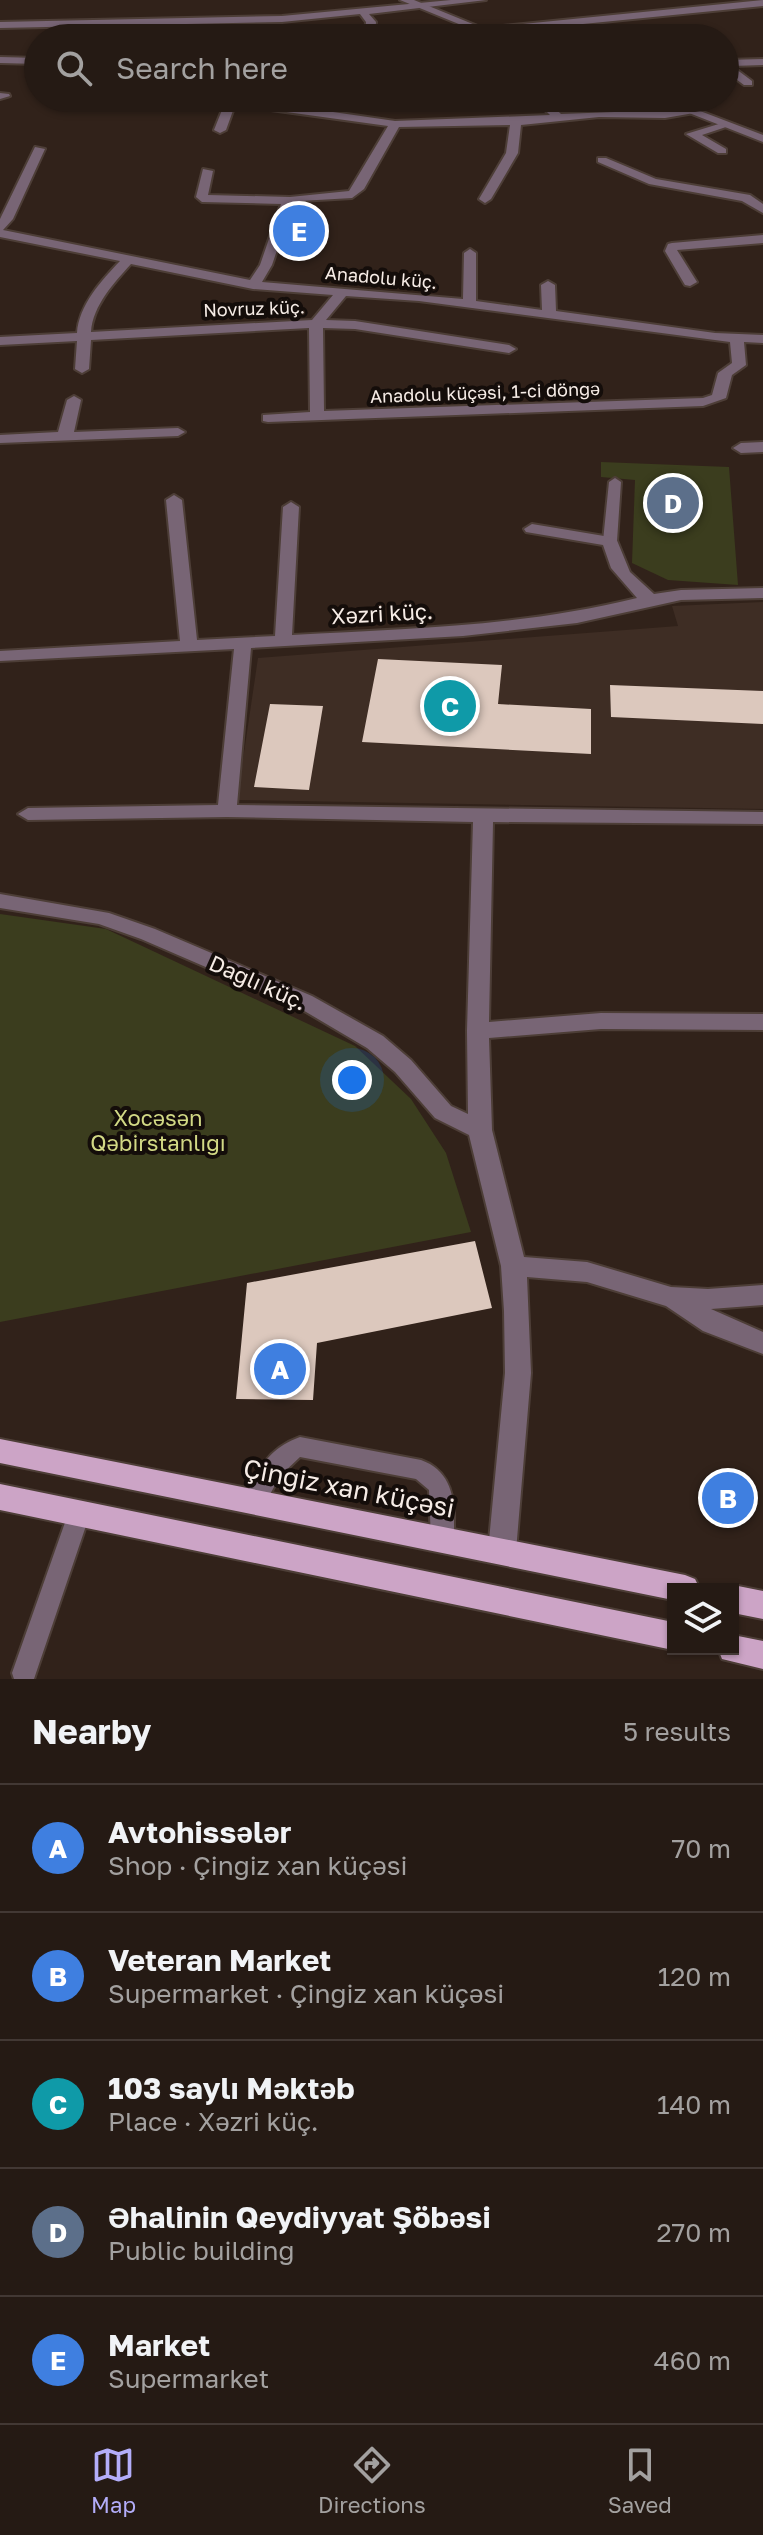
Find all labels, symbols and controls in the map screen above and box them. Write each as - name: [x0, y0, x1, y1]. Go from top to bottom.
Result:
- search box: [24, 24, 739, 112]
- icon: search: [52, 46, 96, 90]
- text: Search here: [116, 50, 288, 86]
- pin: E: [273, 201, 325, 261]
- street label: Anadolu küç.: [324, 261, 438, 293]
- street label: Novruz küç.: [203, 295, 305, 321]
- street label: Anadolu küçəsi, 1-ci döngə: [370, 377, 600, 407]
- pin: D: [647, 473, 699, 533]
- street label: Xəzri küç.: [330, 597, 434, 629]
- pin: C: [424, 676, 476, 736]
- street label: Dağlı küç.: [205, 949, 311, 1015]
- your location: [332, 1060, 372, 1100]
- park label: Xocəsən Qəbirstanlığı: [90, 1104, 226, 1156]
- pin: A: [254, 1339, 306, 1399]
- street label: Çingiz xan küçəsi: [241, 1452, 457, 1524]
- pin: B: [702, 1468, 754, 1528]
- map controls: [667, 1583, 739, 1655]
- button: layers: [667, 1583, 739, 1655]
- text: Nearby: [32, 1711, 152, 1751]
- text: 5 results: [623, 1716, 731, 1747]
- text: Avtohissələr: [108, 1814, 291, 1850]
- text: A: [49, 1833, 67, 1864]
- text: 70 m: [672, 1833, 731, 1864]
- text: Shop · Çingiz xan küçəsi: [108, 1850, 407, 1881]
- text: Veteran Market: [108, 1942, 331, 1978]
- text: B: [49, 1961, 67, 1992]
- text: 120 m: [658, 1961, 731, 1992]
- text: Supermarket · Çingiz xan küçəsi: [108, 1978, 504, 2009]
- text: 103 saylı Məktəb: [108, 2070, 355, 2106]
- text: C: [49, 2089, 67, 2120]
- text: 140 m: [657, 2089, 731, 2120]
- text: Place · Xəzri küç.: [108, 2106, 318, 2137]
- text: Əhalinin Qeydiyyat Şöbəsi: [108, 2199, 491, 2235]
- text: D: [49, 2217, 67, 2248]
- text: 270 m: [657, 2217, 731, 2248]
- text: Public building: [108, 2235, 294, 2266]
- text: Market: [108, 2327, 210, 2363]
- text: E: [50, 2345, 66, 2376]
- text: 460 m: [654, 2345, 731, 2376]
- text: Supermarket: [108, 2363, 269, 2394]
- tab: Map: [91, 2443, 136, 2518]
- tab: Directions: [318, 2443, 426, 2518]
- tab: Saved: [608, 2443, 672, 2518]

